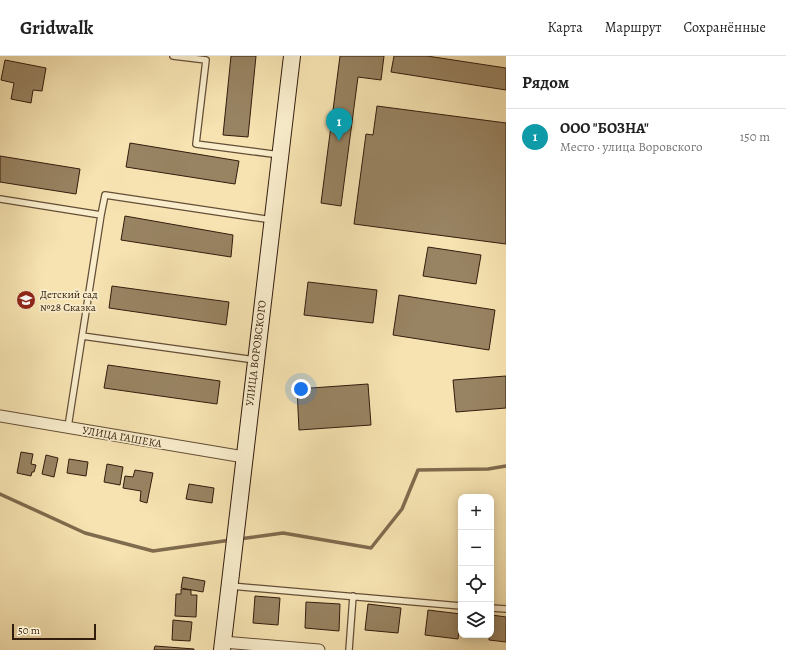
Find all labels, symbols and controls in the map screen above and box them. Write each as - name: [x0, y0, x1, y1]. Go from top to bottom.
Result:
- text: Gridwalk: [20, 15, 93, 41]
- text: Карта: [548, 18, 583, 37]
- text: Маршрут: [605, 18, 661, 37]
- text: Сохранённые: [683, 18, 766, 37]
- text: Рядом: [522, 71, 569, 94]
- pin: 1: [326, 108, 352, 141]
- text: ООО "БОЗНА": [560, 118, 649, 138]
- text: 1: [533, 128, 537, 145]
- text: 150 m: [740, 128, 770, 145]
- text: Место · улица Воровского: [560, 138, 703, 155]
- place label: Детский сад №28 Сказка: [40, 287, 98, 315]
- school or university icon: Детский сад №28 Сказка: [15, 289, 37, 311]
- street label: УЛИЦА ВОРОВСКОГО: [242, 299, 270, 407]
- your location: [291, 379, 311, 399]
- street label: УЛИЦА ГАШЕКА: [81, 423, 164, 451]
- map controls: [458, 494, 494, 638]
- button: +: [458, 494, 494, 530]
- button: −: [458, 530, 494, 566]
- button: locate: [458, 566, 494, 602]
- button: layers: [458, 602, 494, 638]
- scale bar: [12, 622, 96, 641]
- text: 50 m: [18, 623, 40, 638]

